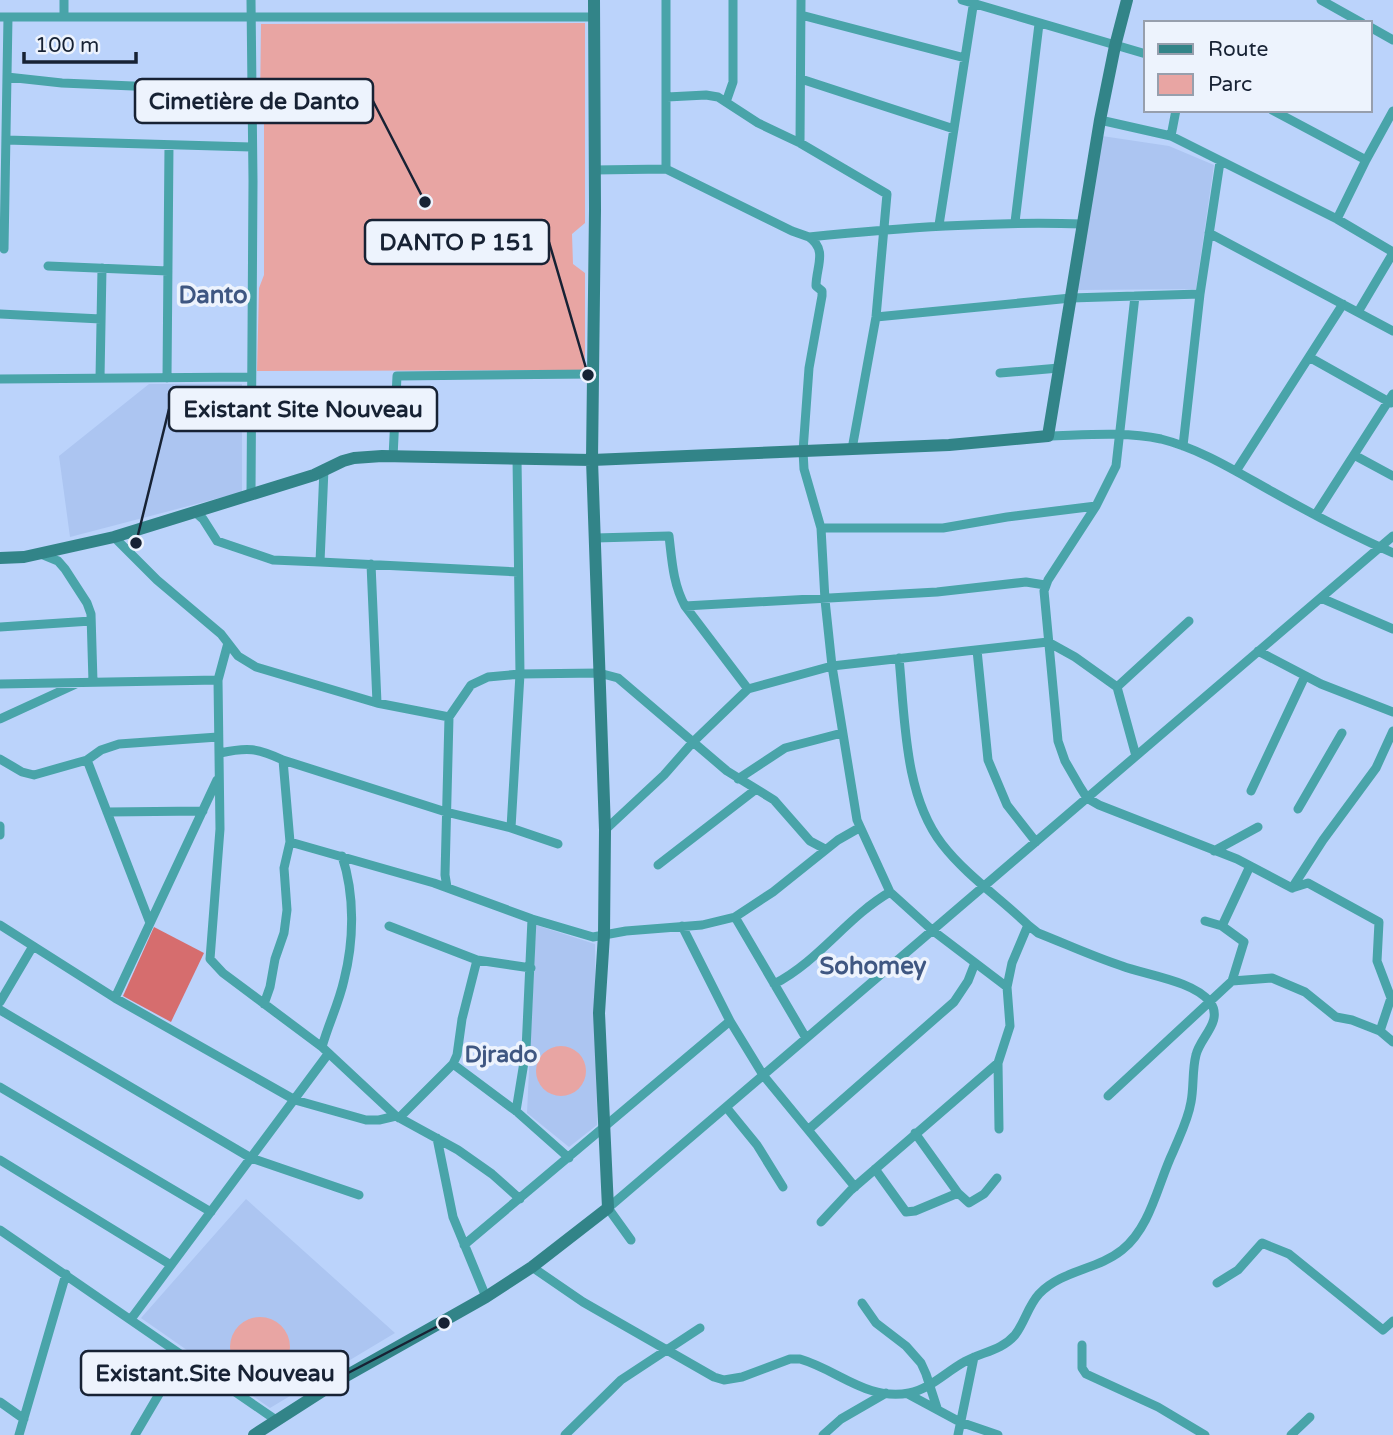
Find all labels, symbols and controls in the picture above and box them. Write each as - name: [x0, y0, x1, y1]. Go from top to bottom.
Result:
- scale bar: [24, 21, 136, 65]
- legend: [1144, 21, 1372, 112]
- text: 100 m: [35, 33, 99, 58]
- text: Route: [1208, 37, 1268, 62]
- text: Parc: [1208, 72, 1252, 97]
- callout: Cimetière de Danto: [135, 79, 373, 123]
- text: Cimetière de Danto: [149, 88, 359, 116]
- callout: DANTO P 151: [365, 220, 549, 264]
- text: DANTO P 151: [379, 229, 535, 257]
- district label: Danto: [178, 281, 248, 310]
- callout: Existant Site Nouveau: [169, 387, 437, 431]
- text: Existant Site Nouveau: [183, 396, 423, 424]
- district label: Sohomey: [820, 952, 927, 981]
- district label: Djrado: [464, 1041, 538, 1069]
- callout: Existant.Site Nouveau: [81, 1351, 348, 1395]
- text: Existant.Site Nouveau: [95, 1360, 335, 1388]

